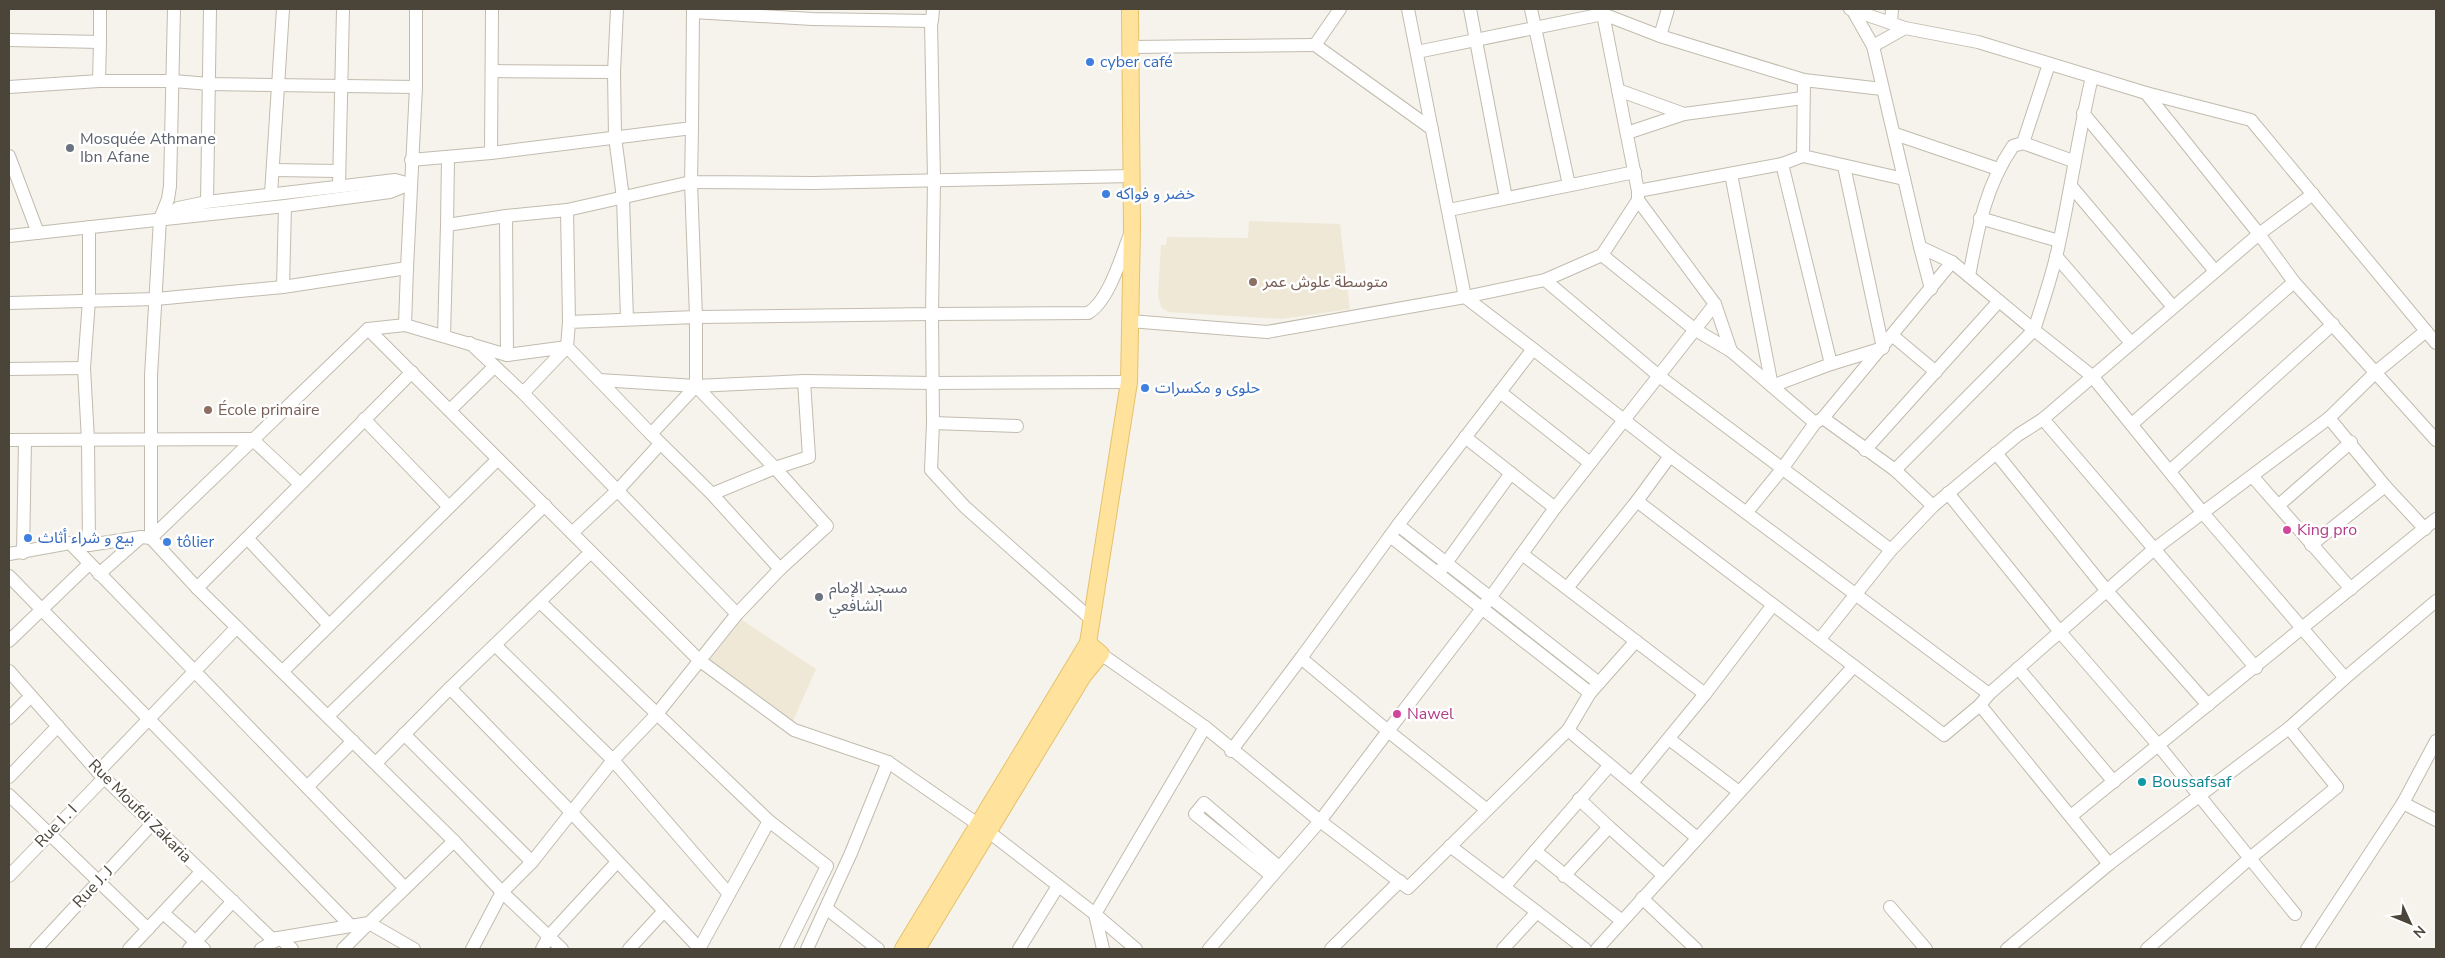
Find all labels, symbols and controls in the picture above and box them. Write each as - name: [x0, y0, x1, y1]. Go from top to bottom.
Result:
- place label: cyber café: [1100, 51, 1173, 73]
- marker: cyber café: [1084, 56, 1096, 68]
- place label: Mosquée Athmane Ibn Afane: [80, 128, 216, 168]
- marker: Mosquée Athmane Ibn Afane: [64, 142, 76, 154]
- place label: خضر و فواكه: [1116, 183, 1195, 205]
- marker: خضر و فواكه: [1100, 188, 1112, 200]
- place label: متوسطة علوش عمر: [1262, 271, 1388, 293]
- marker: متوسطة علوش عمر: [1247, 276, 1259, 288]
- place label: حلوى و مكسرات: [1155, 377, 1260, 399]
- marker: حلوى و مكسرات: [1139, 382, 1151, 394]
- place label: École primaire: [218, 399, 319, 421]
- marker: École primaire: [202, 404, 214, 416]
- place label: King pro: [2297, 519, 2357, 541]
- marker: King pro: [2281, 524, 2293, 536]
- place label: بيع و شراء أثاث: [38, 527, 134, 550]
- place label: tôlier: [177, 531, 214, 553]
- marker: بيع و شراء أثاث: [22, 532, 34, 544]
- marker: tôlier: [161, 536, 173, 548]
- place label: مسجد الإمام الشافعي: [829, 577, 908, 618]
- marker: مسجد الإمام الشافعي: [813, 591, 825, 603]
- place label: Nawel: [1407, 703, 1454, 725]
- marker: Nawel: [1391, 708, 1403, 720]
- street label: Rue Moufdi Zakaria: [83, 754, 197, 868]
- place label: Boussafsaf: [2152, 771, 2232, 793]
- marker: Boussafsaf: [2136, 776, 2148, 788]
- street label: Rue I . I: [30, 800, 82, 852]
- street label: Rue J. J: [68, 861, 118, 913]
- north arrow: [2385, 898, 2435, 948]
- text: N: [2409, 921, 2429, 942]

